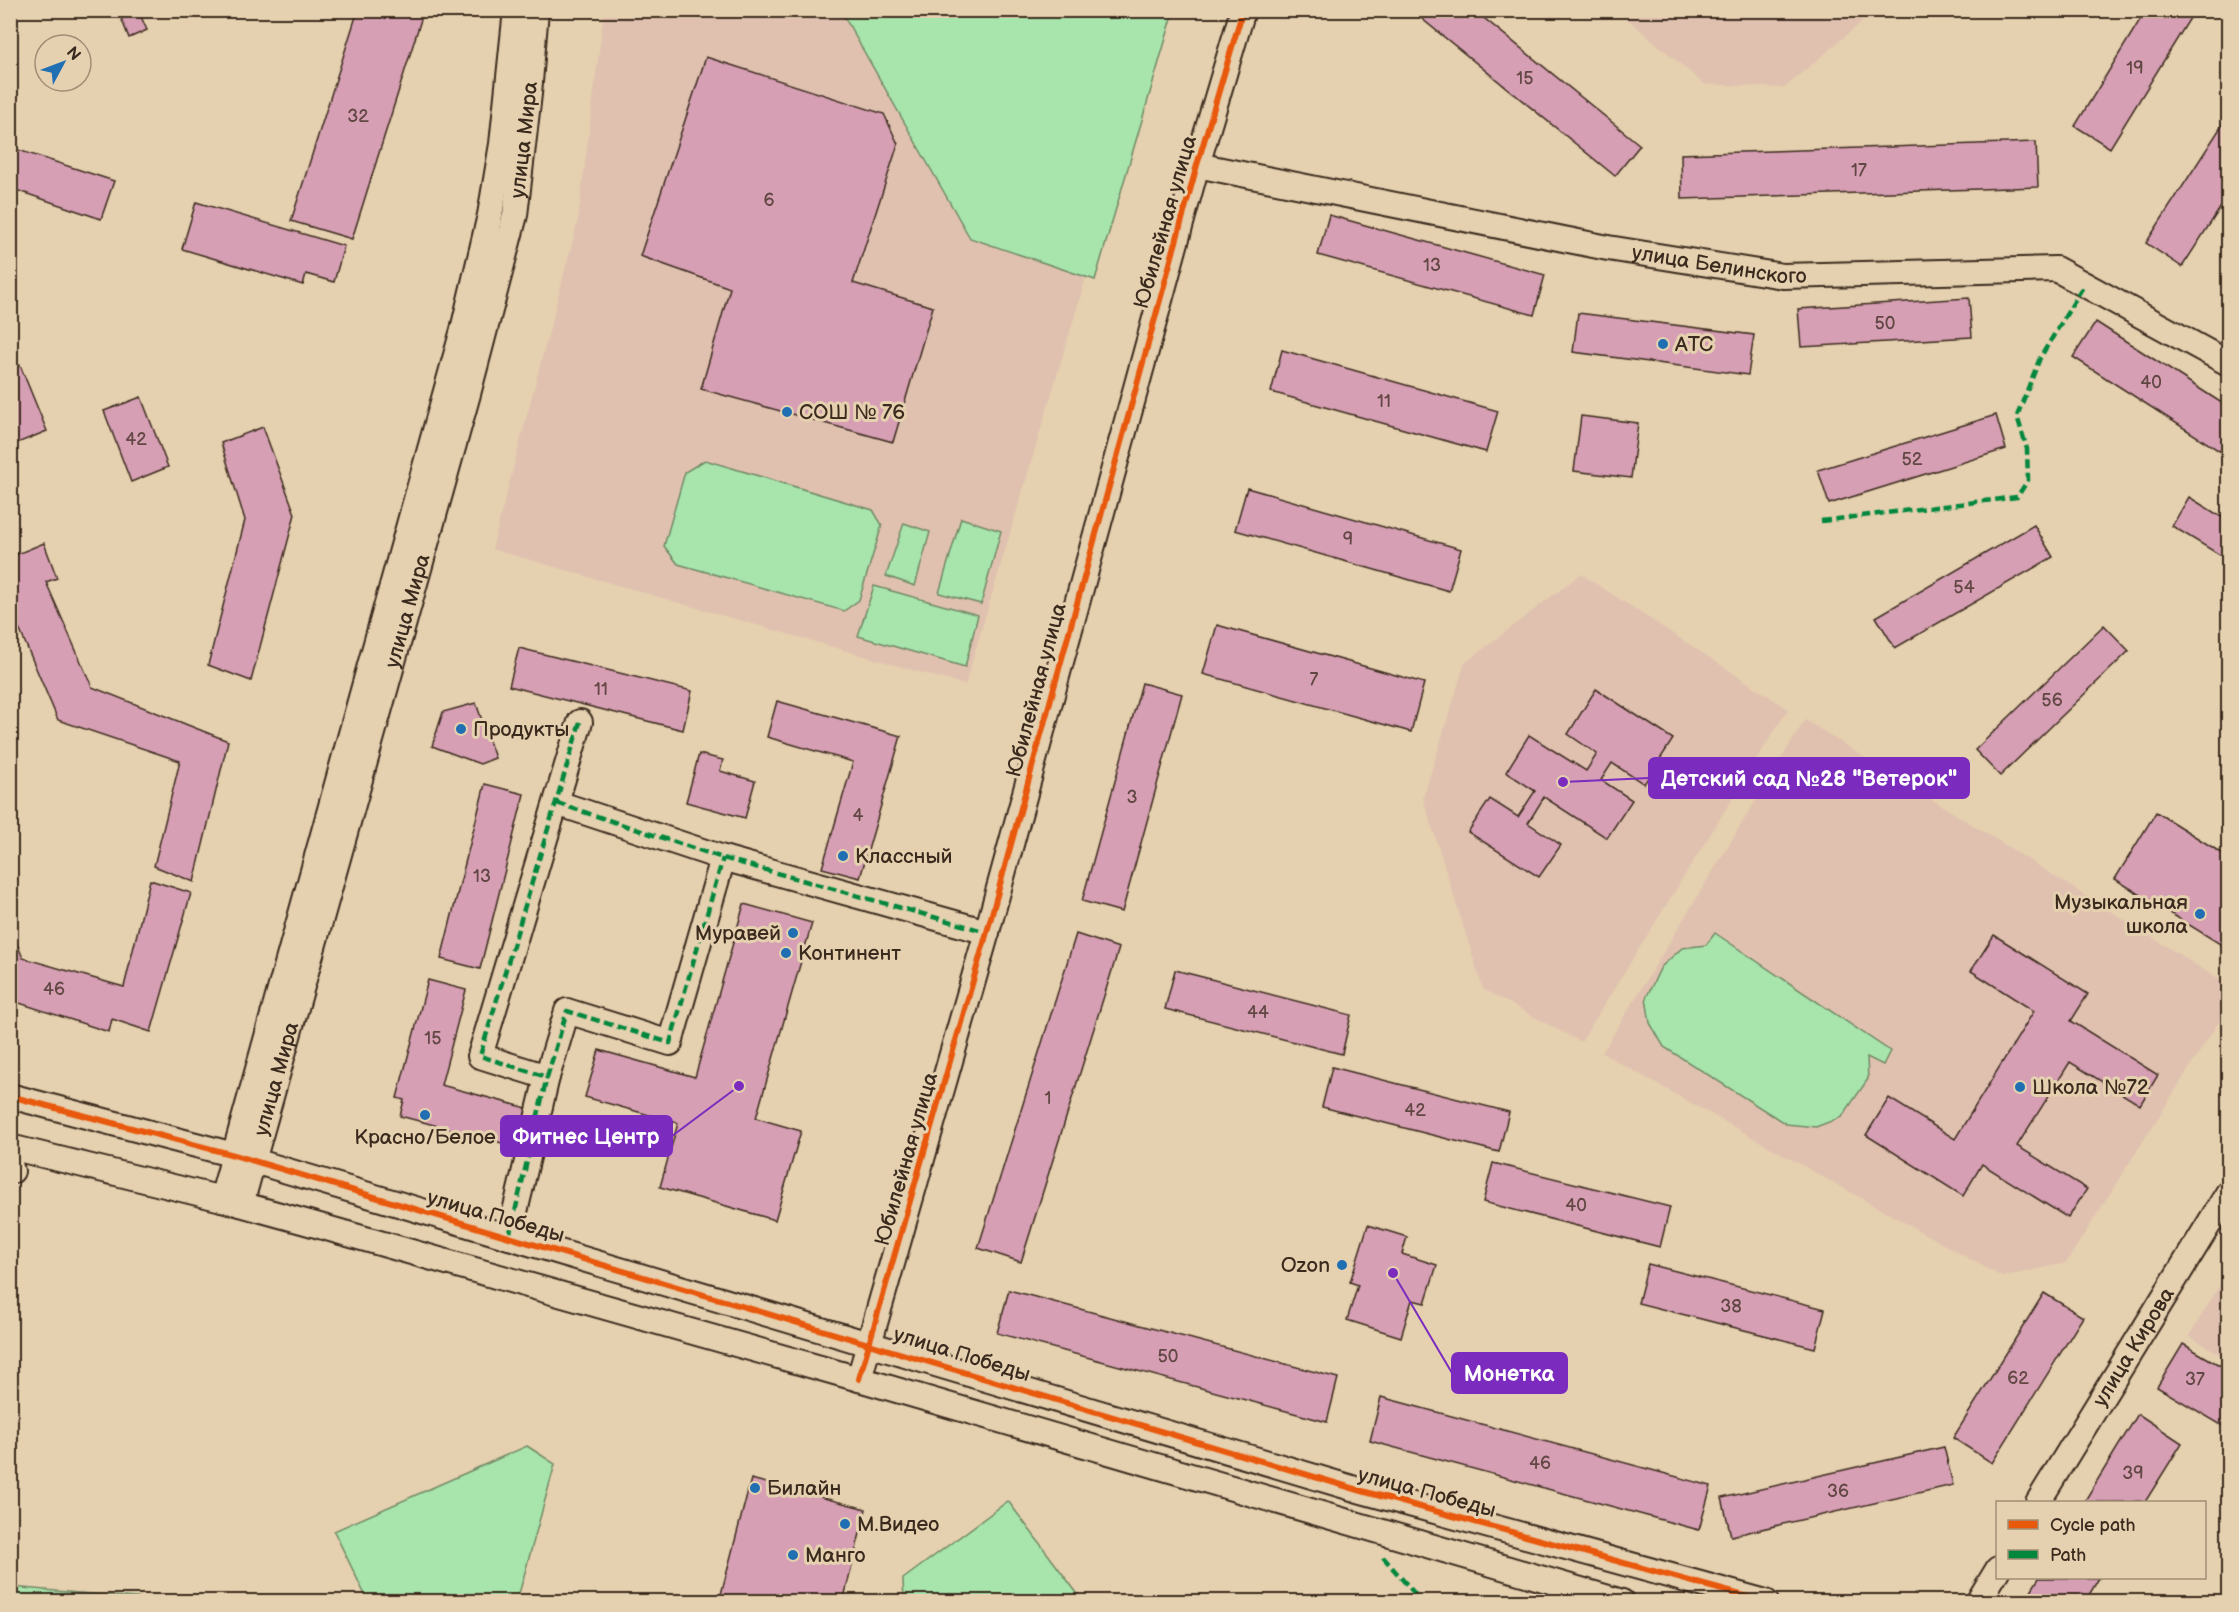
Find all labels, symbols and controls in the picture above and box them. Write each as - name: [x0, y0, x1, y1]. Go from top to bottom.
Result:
- north arrow: [33, 33, 93, 93]
- text: N: [62, 43, 84, 65]
- house number: 19: [2126, 58, 2144, 79]
- house number: 15: [1516, 68, 1534, 89]
- street label: улица Мира: [505, 80, 543, 200]
- house number: 32: [347, 106, 369, 127]
- street label: Юбилейная улица: [1129, 132, 1202, 312]
- house number: 17: [1851, 160, 1867, 181]
- house number: 6: [764, 190, 775, 211]
- street label: улица Белинского: [1630, 240, 1807, 290]
- house number: 13: [1423, 255, 1441, 276]
- house number: 50: [1875, 313, 1895, 334]
- place label: АТС: [1674, 332, 1713, 357]
- marker: АТС: [1656, 337, 1670, 351]
- house number: 40: [2140, 372, 2162, 393]
- house number: 11: [1377, 391, 1391, 412]
- place label: СОШ № 76: [799, 400, 905, 425]
- marker: СОШ № 76: [780, 405, 794, 419]
- house number: 42: [125, 429, 147, 450]
- house number: 52: [1902, 449, 1923, 470]
- house number: 9: [1343, 529, 1353, 550]
- street label: улица Мира: [380, 551, 436, 671]
- house number: 54: [1953, 577, 1975, 598]
- street label: Юбилейная улица: [1001, 600, 1072, 780]
- house number: 7: [1310, 669, 1319, 690]
- house number: 11: [594, 679, 608, 700]
- house number: 56: [2041, 690, 2063, 711]
- place label: Продукты: [473, 717, 569, 742]
- marker: Продукты: [454, 722, 468, 736]
- callout: Детский сад №28 "Ветерок": [1649, 758, 1969, 798]
- text: Детский сад №28 "Ветерок": [1661, 766, 1957, 793]
- house number: 3: [1126, 787, 1138, 808]
- house number: 4: [853, 805, 864, 826]
- place label: Классный: [855, 844, 952, 869]
- marker: Классный: [836, 849, 850, 863]
- house number: 13: [473, 866, 491, 887]
- place label: Музыкальная школа: [2054, 890, 2189, 939]
- marker: Музыкальная школа: [2193, 907, 2207, 921]
- place label: Муравей: [695, 921, 781, 946]
- marker: Муравей: [786, 926, 800, 940]
- place label: Континент: [798, 941, 901, 966]
- marker: Континент: [779, 946, 793, 960]
- house number: 46: [43, 979, 65, 1000]
- house number: 44: [1247, 1002, 1269, 1023]
- street label: улица Мира: [249, 1019, 305, 1139]
- house number: 15: [424, 1028, 442, 1049]
- street label: Юбилейная улица: [870, 1069, 943, 1249]
- place label: Школа №72: [2032, 1075, 2150, 1100]
- marker: Школа №72: [2013, 1080, 2027, 1094]
- house number: 1: [1045, 1088, 1051, 1109]
- house number: 42: [1404, 1100, 1426, 1121]
- marker: Красно/Белое: [418, 1108, 432, 1122]
- callout: Фитнес Центр: [501, 1116, 672, 1156]
- text: Фитнес Центр: [512, 1124, 660, 1151]
- place label: Красно/Белое: [354, 1125, 496, 1150]
- street label: улица Победы: [424, 1185, 567, 1248]
- house number: 40: [1565, 1195, 1587, 1216]
- place label: Ozon: [1281, 1253, 1330, 1278]
- marker: Ozon: [1335, 1258, 1349, 1272]
- street label: улица Кирова: [2088, 1283, 2180, 1411]
- house number: 38: [1720, 1296, 1742, 1317]
- street label: улица Победы: [891, 1322, 1033, 1387]
- house number: 50: [1158, 1346, 1178, 1367]
- callout: Монетка: [1452, 1353, 1567, 1393]
- text: Монетка: [1464, 1361, 1554, 1388]
- house number: 62: [2007, 1368, 2029, 1389]
- house number: 37: [2185, 1369, 2205, 1390]
- house number: 46: [1529, 1453, 1551, 1474]
- street label: улица Победы: [1355, 1462, 1498, 1523]
- house number: 39: [2122, 1463, 2144, 1484]
- place label: Билайн: [767, 1476, 842, 1501]
- marker: Билайн: [748, 1481, 762, 1495]
- house number: 36: [1827, 1481, 1849, 1502]
- legend: [1996, 1501, 2206, 1579]
- place label: М.Видео: [857, 1512, 939, 1537]
- text: Cycle path: [2050, 1515, 2136, 1536]
- marker: М.Видео: [838, 1517, 852, 1531]
- place label: Манго: [805, 1543, 866, 1568]
- text: Path: [2050, 1545, 2086, 1566]
- marker: Манго: [786, 1548, 800, 1562]

